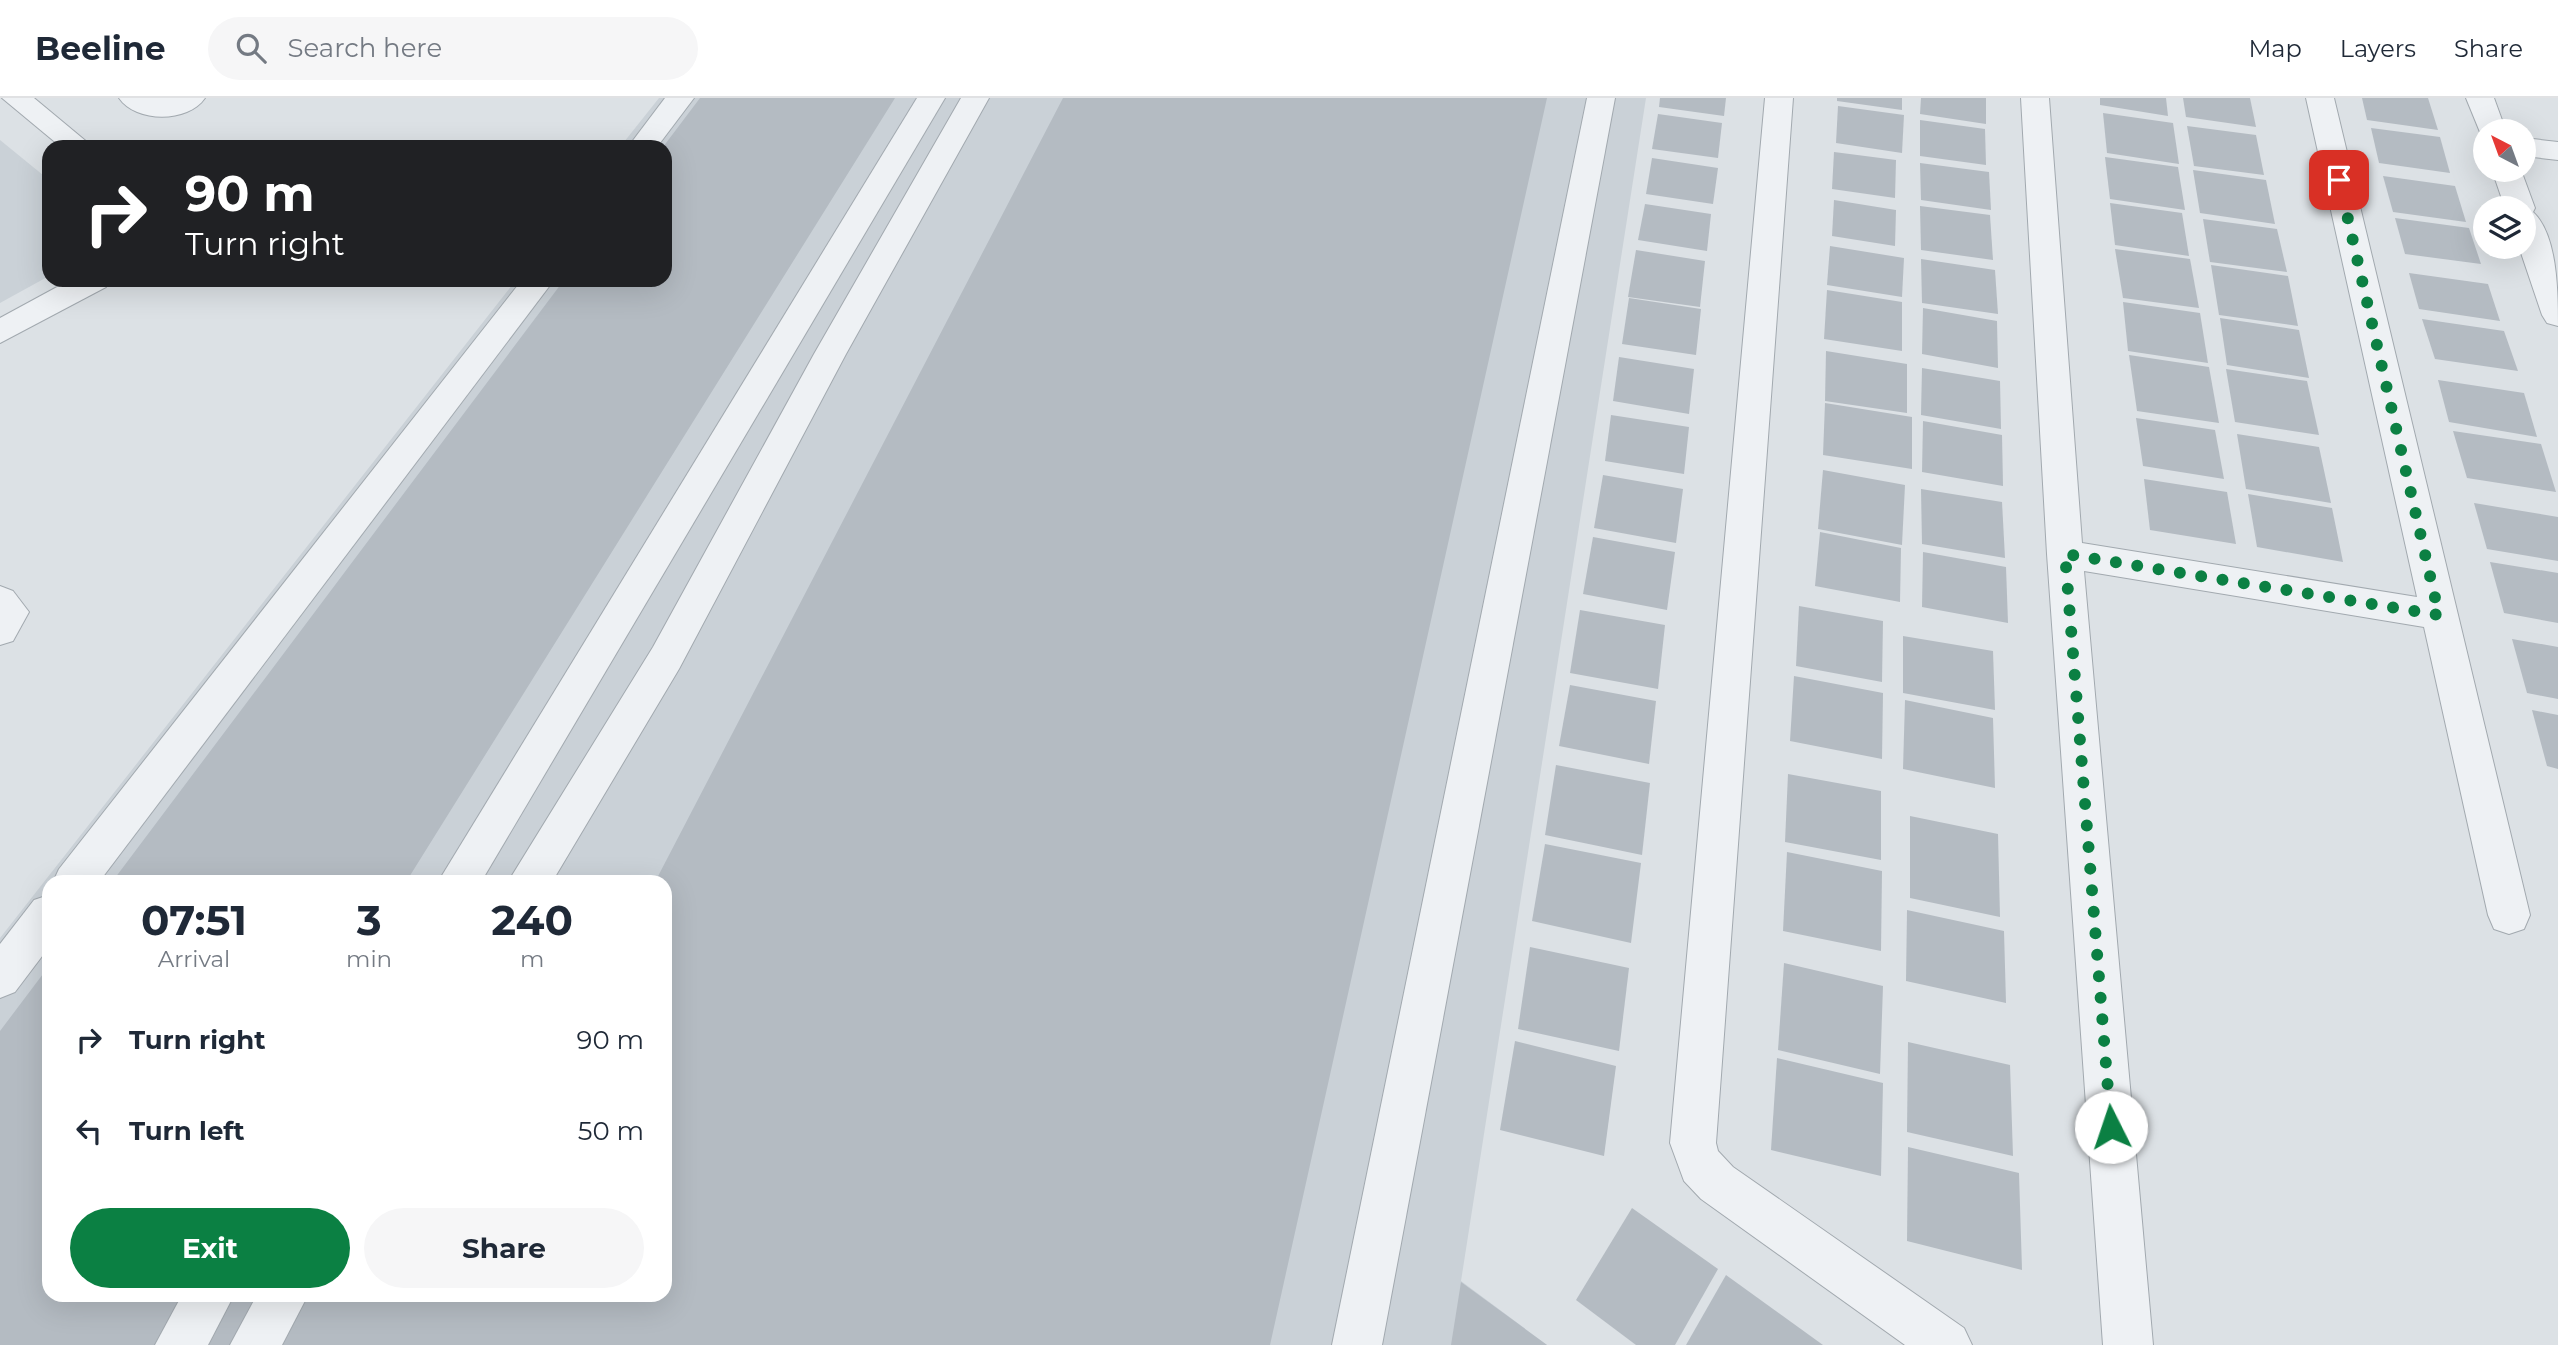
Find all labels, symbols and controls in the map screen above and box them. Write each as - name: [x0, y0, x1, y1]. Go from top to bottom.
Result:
- search box: [208, 17, 698, 80]
- text: Beeline: [35, 28, 166, 68]
- icon: search: [232, 29, 270, 67]
- text: Search here: [288, 32, 442, 64]
- text: Map: [2248, 34, 2302, 63]
- text: Layers: [2340, 34, 2416, 63]
- text: Share: [2454, 34, 2523, 63]
- north arrow: [2473, 119, 2536, 182]
- map controls: [2473, 119, 2536, 259]
- pin: [2309, 150, 2369, 210]
- icon: arrive: [2320, 161, 2358, 199]
- text: 90 m: [185, 164, 315, 223]
- icon: right: [70, 168, 161, 259]
- button: layers: [2473, 196, 2536, 259]
- text: Turn right: [185, 224, 345, 263]
- text: 07:51: [141, 894, 247, 946]
- text: 3: [357, 894, 382, 946]
- text: 240: [491, 894, 573, 946]
- text: Arrival: [158, 945, 230, 973]
- text: min: [346, 945, 392, 973]
- text: m: [520, 945, 544, 973]
- icon: right: [70, 1021, 108, 1059]
- text: Turn right: [129, 1024, 265, 1056]
- text: 90 m: [577, 1024, 644, 1056]
- position arrow: [2074, 1090, 2148, 1164]
- icon: left: [70, 1112, 108, 1150]
- text: Turn left: [129, 1115, 245, 1147]
- text: 50 m: [578, 1115, 644, 1147]
- button: Exit: [70, 1208, 350, 1288]
- button: Share: [364, 1208, 644, 1288]

